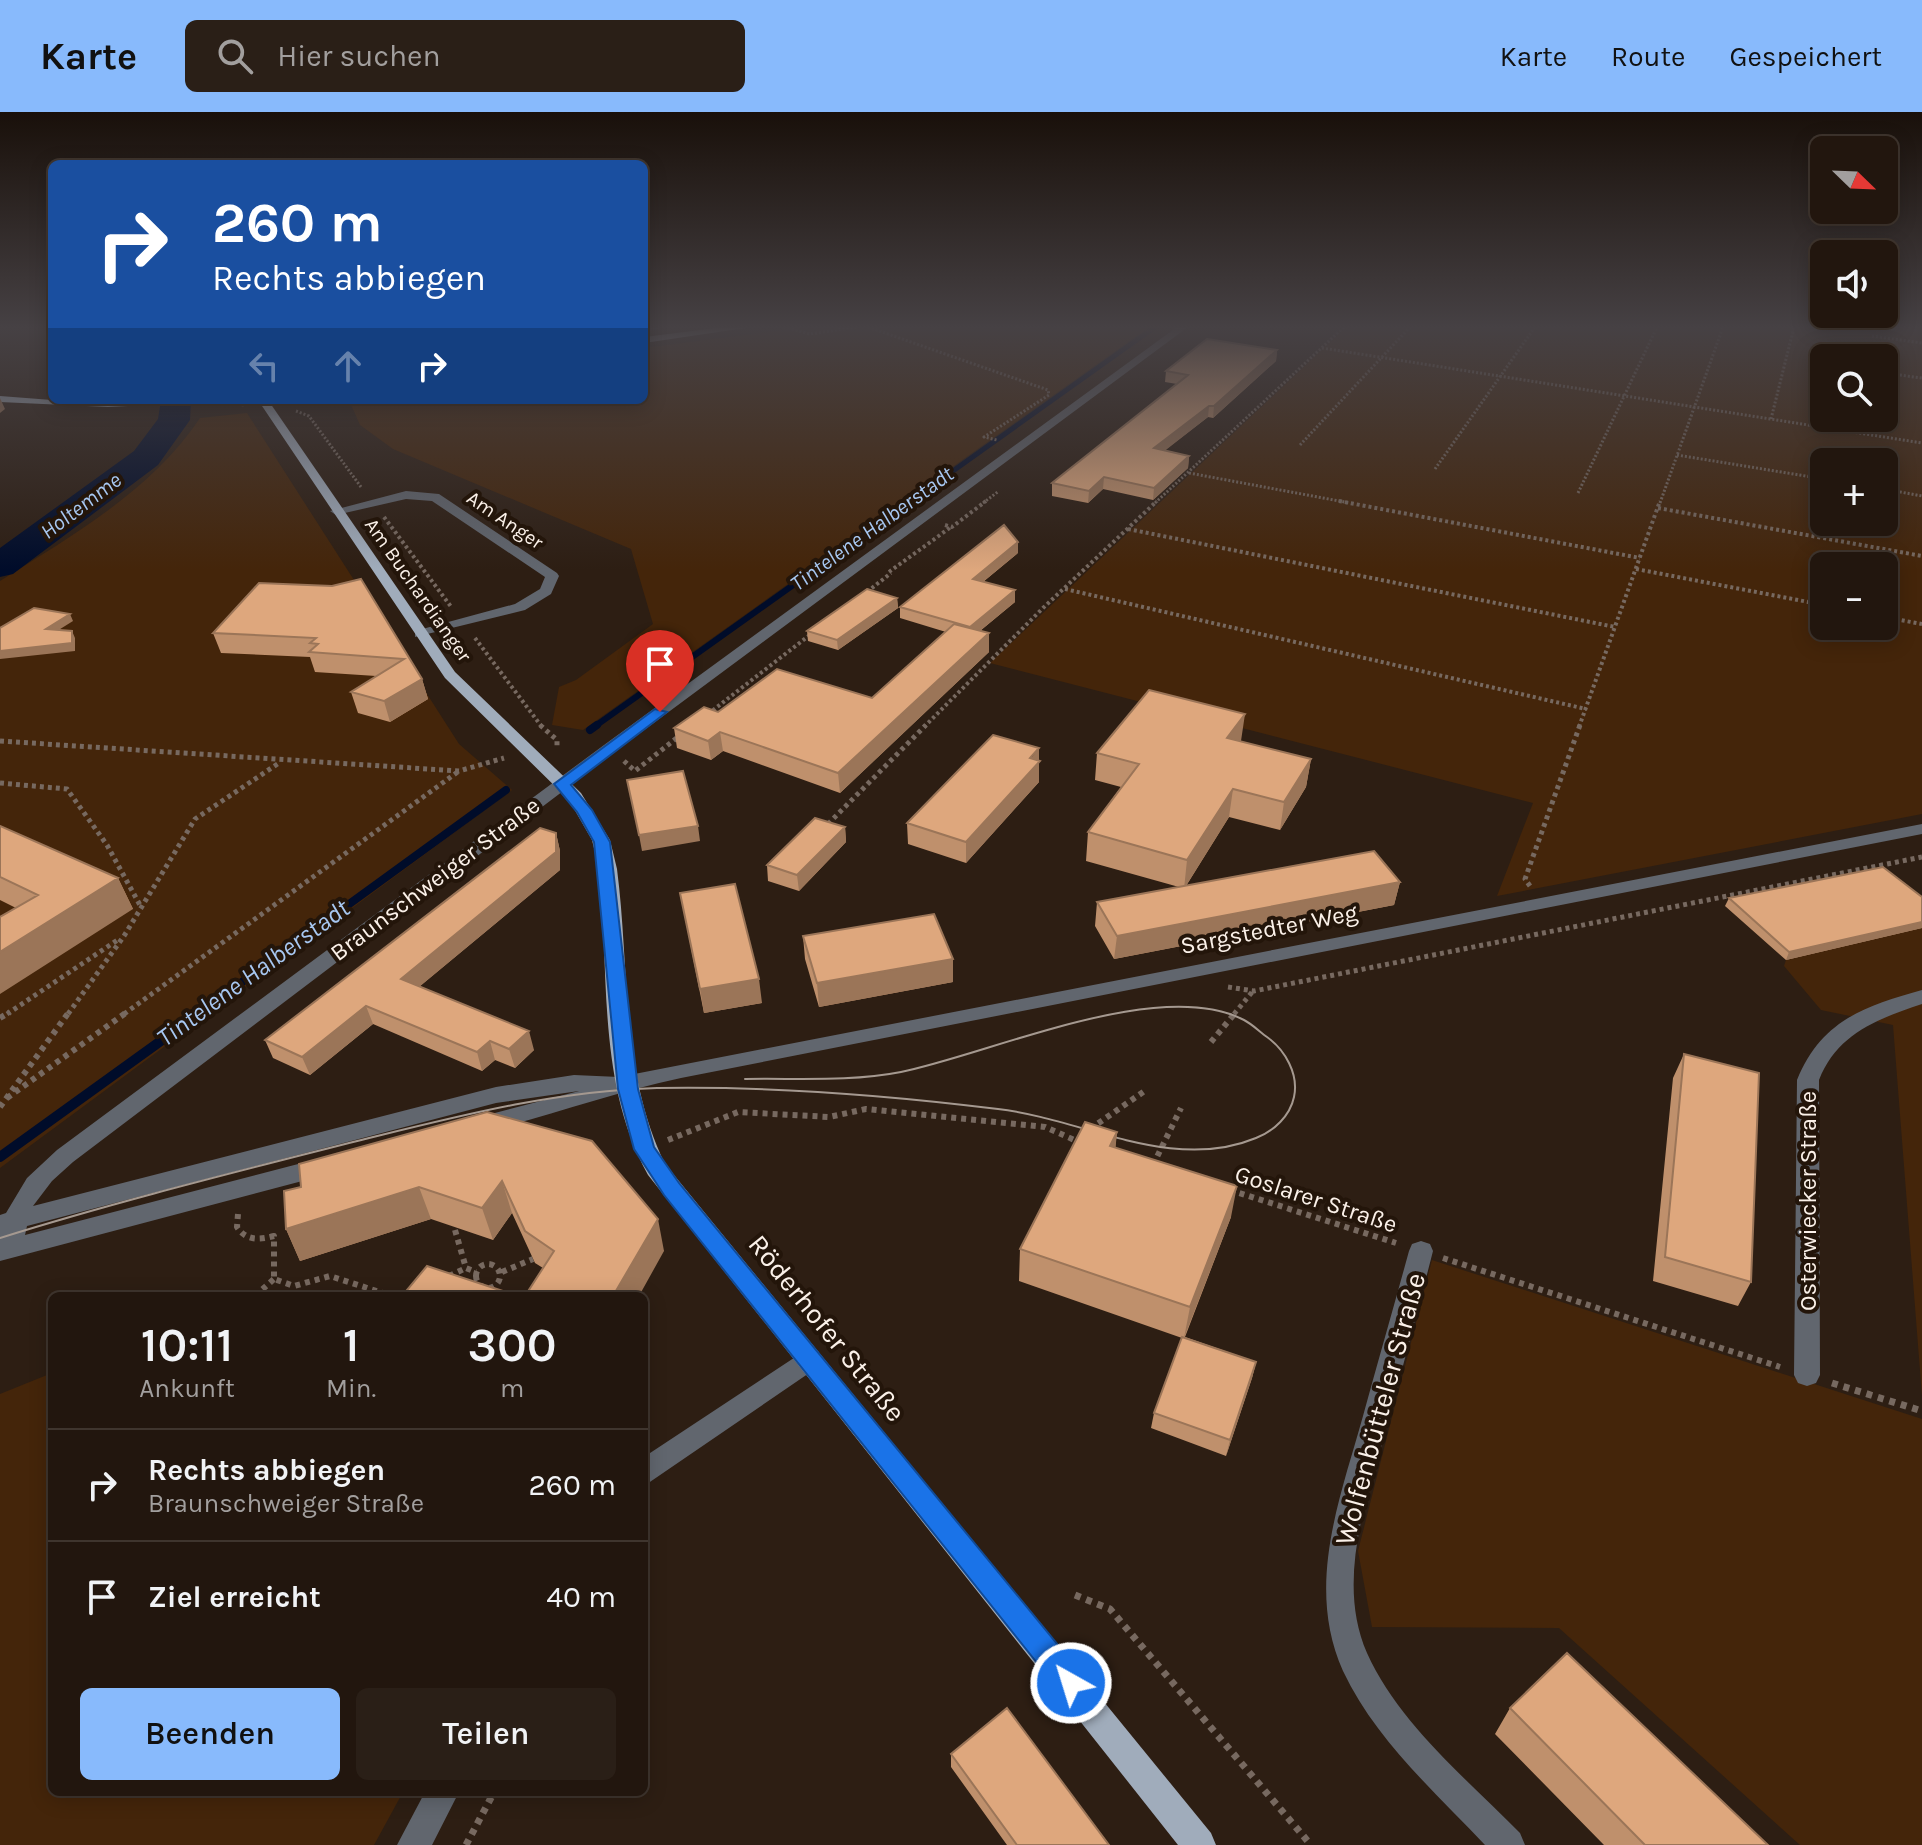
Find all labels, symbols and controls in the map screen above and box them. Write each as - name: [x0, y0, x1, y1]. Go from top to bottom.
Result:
- search box: [185, 20, 745, 92]
- text: Karte: [40, 34, 137, 79]
- icon: search: [213, 34, 257, 78]
- text: Hier suchen: [277, 38, 441, 74]
- text: Karte: [1500, 40, 1567, 73]
- text: Route: [1611, 40, 1685, 73]
- text: Gespeichert: [1729, 40, 1882, 73]
- north arrow: [1810, 136, 1898, 224]
- map controls: [1810, 136, 1898, 640]
- text: 260 m: [212, 190, 383, 255]
- icon: right: [80, 192, 184, 296]
- button: sound: [1810, 240, 1898, 328]
- text: Rechts abbiegen: [212, 257, 486, 299]
- icon: left: [242, 344, 286, 388]
- icon: ahead: [326, 344, 370, 388]
- icon: right: [410, 344, 454, 388]
- button: search: [1810, 344, 1898, 432]
- button: +: [1810, 448, 1898, 536]
- water label: Tintelene Halberstadt: [785, 461, 959, 597]
- water label: Holtemme: [35, 467, 127, 545]
- street label: Am Anger: [462, 486, 548, 554]
- street label: Am Buchardianger: [360, 514, 477, 667]
- button: −: [1810, 552, 1898, 640]
- pin: [626, 630, 694, 712]
- icon: arrive: [638, 642, 682, 686]
- street label: Braunschweiger Straße: [325, 791, 545, 967]
- water label: Tintelene Halberstadt: [151, 892, 356, 1053]
- street label: Sargstedter Weg: [1178, 898, 1360, 960]
- street label: Osterwiecker Straße: [1794, 1091, 1822, 1311]
- street label: Goslarer Straße: [1231, 1160, 1401, 1238]
- street label: Röderhofer Straße: [741, 1228, 913, 1428]
- street label: Wolfenbütteler Straße: [1328, 1269, 1432, 1549]
- text: 10:11: [141, 1317, 233, 1373]
- text: 1: [343, 1317, 360, 1373]
- text: 300: [468, 1317, 557, 1373]
- text: Ankunft: [139, 1373, 235, 1404]
- text: Min.: [326, 1373, 376, 1404]
- text: m: [500, 1373, 524, 1404]
- text: Rechts abbiegen: [148, 1452, 385, 1488]
- icon: right: [80, 1463, 124, 1507]
- text: 260 m: [528, 1467, 616, 1503]
- text: Braunschweiger Straße: [148, 1488, 424, 1519]
- icon: arrive: [80, 1575, 124, 1619]
- text: Ziel erreicht: [148, 1579, 321, 1615]
- text: 40 m: [546, 1579, 616, 1615]
- position arrow: [1029, 1641, 1113, 1725]
- button: Beenden: [80, 1688, 340, 1780]
- button: Teilen: [356, 1688, 616, 1780]

